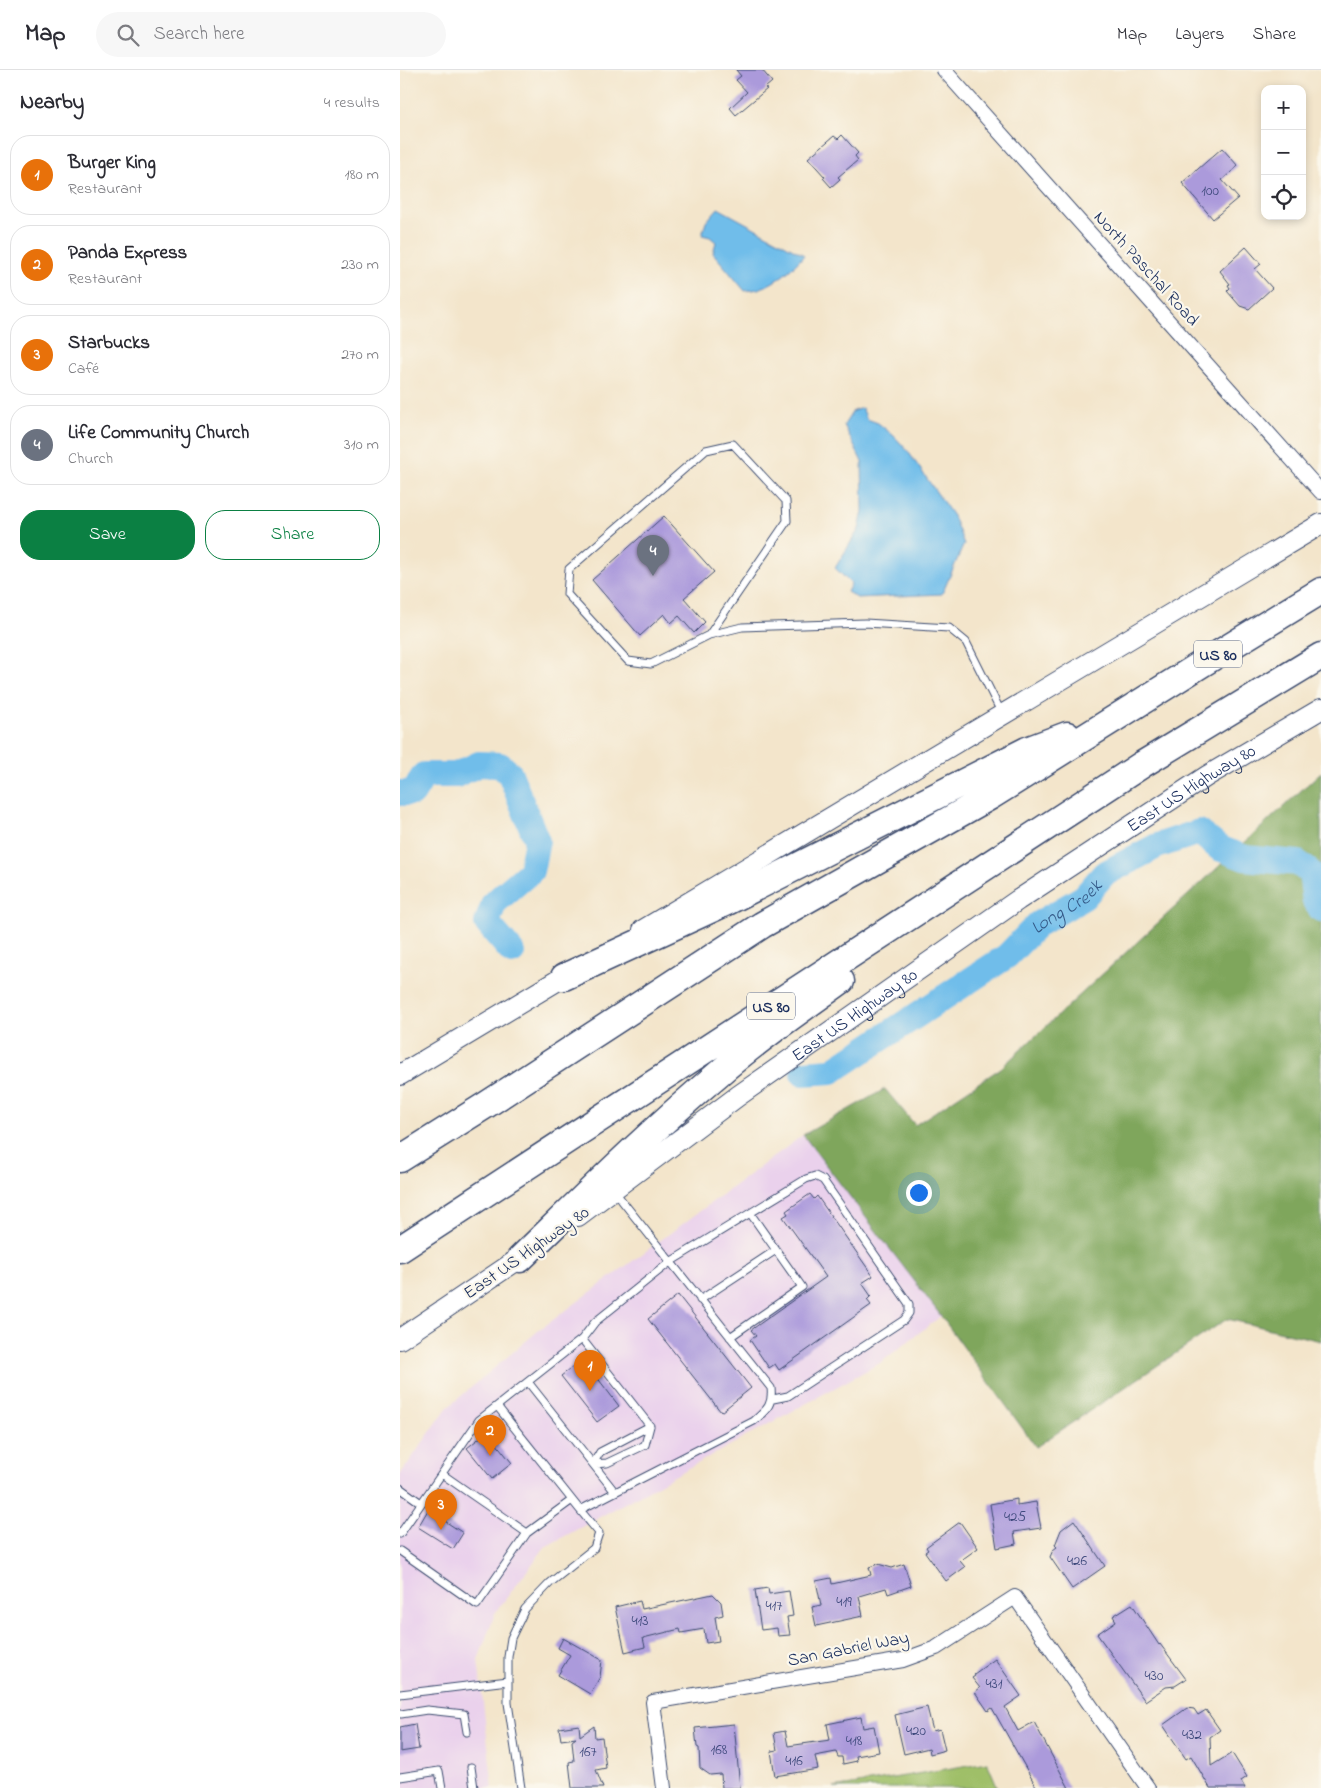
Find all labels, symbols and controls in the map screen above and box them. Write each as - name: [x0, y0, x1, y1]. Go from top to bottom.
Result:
- search box: [96, 12, 446, 57]
- text: Map: [25, 17, 66, 52]
- icon: search: [114, 21, 142, 49]
- text: Search here: [154, 21, 245, 48]
- text: Map: [1117, 22, 1147, 48]
- text: Layers: [1175, 22, 1225, 48]
- text: Share: [1253, 22, 1296, 48]
- map controls: [1261, 85, 1306, 220]
- button: +: [1261, 85, 1306, 130]
- text: Nearby: [20, 88, 84, 118]
- text: 4 results: [324, 91, 380, 115]
- button: −: [1261, 130, 1306, 175]
- text: Burger King: [68, 150, 156, 177]
- text: 1: [34, 163, 40, 187]
- text: 180 m: [345, 163, 379, 187]
- button: locate: [1261, 175, 1306, 220]
- text: Restaurant: [68, 177, 142, 201]
- house number: 100: [1201, 180, 1219, 202]
- street label: North Paschal Road: [1087, 206, 1204, 333]
- text: Panda Express: [68, 240, 187, 267]
- text: 2: [33, 253, 41, 277]
- text: 230 m: [341, 253, 379, 277]
- text: Restaurant: [68, 267, 142, 291]
- text: Starbucks: [68, 330, 150, 357]
- text: 3: [34, 343, 40, 367]
- text: 270 m: [341, 343, 379, 367]
- text: Café: [68, 357, 99, 381]
- text: Life Community Church: [68, 420, 249, 447]
- text: 4: [34, 433, 40, 457]
- text: 310 m: [344, 433, 379, 457]
- text: Church: [68, 447, 113, 471]
- button: Save: [20, 510, 195, 560]
- button: Share: [205, 510, 380, 560]
- pin: 4: [637, 535, 669, 576]
- road number: US 80: [1194, 640, 1242, 668]
- street label: East US Highway 80: [1122, 739, 1262, 840]
- water label: Long Creek: [1025, 874, 1110, 941]
- street label: East US Highway 80: [787, 963, 924, 1069]
- road number: US 80: [747, 992, 795, 1019]
- your location: [906, 1180, 932, 1206]
- street label: East US Highway 80: [459, 1200, 596, 1308]
- pin: 1: [574, 1350, 606, 1391]
- pin: 2: [474, 1415, 506, 1456]
- pin: 3: [425, 1489, 457, 1530]
- house number: 425: [1004, 1506, 1027, 1528]
- house number: 426: [1067, 1550, 1088, 1572]
- house number: 419: [836, 1591, 852, 1613]
- house number: 417: [765, 1595, 783, 1617]
- house number: 413: [631, 1610, 649, 1632]
- street label: San Gabriel Way: [785, 1625, 911, 1674]
- house number: 430: [1145, 1665, 1164, 1687]
- house number: 431: [985, 1673, 1003, 1695]
- house number: 420: [906, 1720, 927, 1742]
- house number: 432: [1182, 1724, 1202, 1746]
- house number: 418: [846, 1730, 863, 1752]
- house number: 168: [711, 1739, 728, 1761]
- house number: 167: [579, 1741, 597, 1763]
- house number: 416: [785, 1750, 803, 1772]

